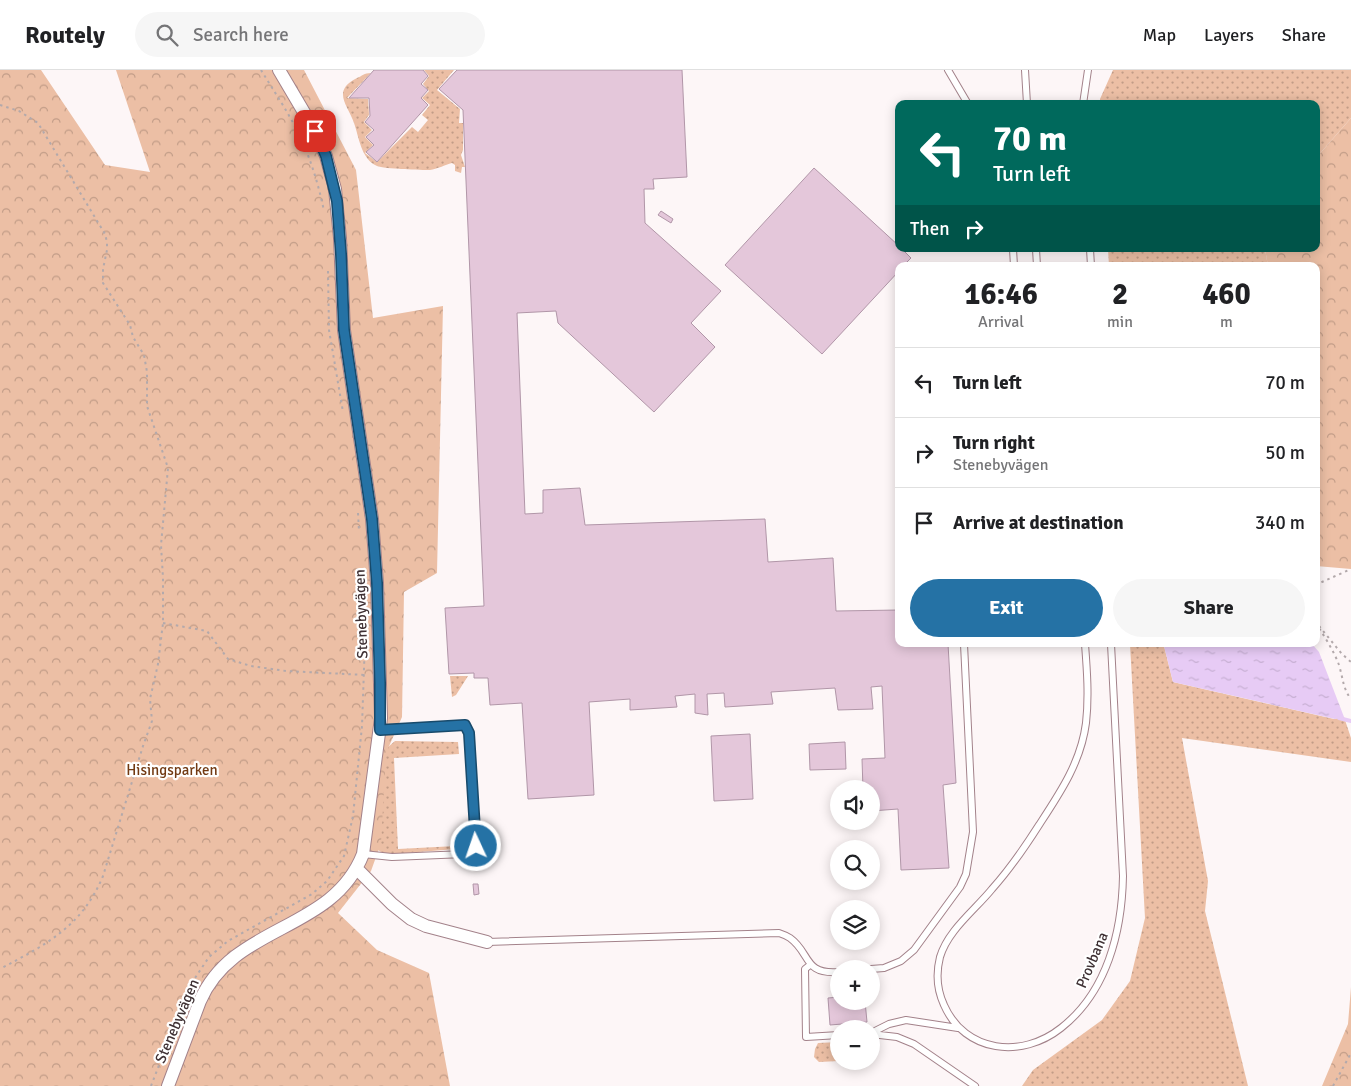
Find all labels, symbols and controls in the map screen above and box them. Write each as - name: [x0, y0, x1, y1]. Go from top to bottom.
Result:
- search box: [135, 12, 485, 57]
- text: Routely: [25, 20, 105, 50]
- icon: search: [153, 21, 181, 49]
- text: Search here: [193, 23, 289, 47]
- text: Map: [1143, 24, 1176, 46]
- text: Layers: [1204, 24, 1254, 46]
- text: Share: [1282, 24, 1326, 46]
- pin: [294, 110, 336, 152]
- icon: arrive: [301, 117, 329, 145]
- text: 70 m: [993, 117, 1067, 160]
- icon: left: [910, 120, 975, 185]
- text: Turn left: [993, 160, 1071, 187]
- icon: right: [960, 215, 988, 243]
- text: Then: [910, 217, 950, 241]
- text: 16:46: [964, 276, 1038, 313]
- text: 2: [1112, 276, 1128, 313]
- text: 460: [1202, 276, 1251, 313]
- text: Arrival: [978, 312, 1024, 332]
- text: min: [1107, 312, 1133, 332]
- text: m: [1220, 312, 1233, 332]
- icon: left: [910, 369, 938, 397]
- text: Turn left: [953, 371, 1022, 395]
- text: 70 m: [1265, 371, 1305, 395]
- text: Turn right: [953, 431, 1035, 455]
- icon: right: [910, 439, 938, 467]
- text: 50 m: [1265, 441, 1305, 465]
- text: Stenebyvägen: [953, 455, 1049, 475]
- icon: arrive: [910, 509, 938, 537]
- text: Arrive at destination: [953, 511, 1124, 535]
- text: 340 m: [1255, 511, 1305, 535]
- street label: Stenebyvägen: [350, 569, 372, 659]
- button: Exit: [910, 579, 1103, 637]
- button: Share: [1113, 579, 1305, 637]
- park label: Hisingsparken: [126, 761, 218, 779]
- map controls: [830, 780, 880, 1070]
- button: sound: [830, 780, 880, 830]
- position arrow: [449, 819, 501, 871]
- button: search: [830, 840, 880, 890]
- button: layers: [830, 900, 880, 950]
- street label: Provbana: [1072, 929, 1112, 991]
- button: +: [830, 960, 880, 1010]
- street label: Stenebyvägen: [151, 976, 203, 1066]
- button: −: [830, 1020, 880, 1070]

